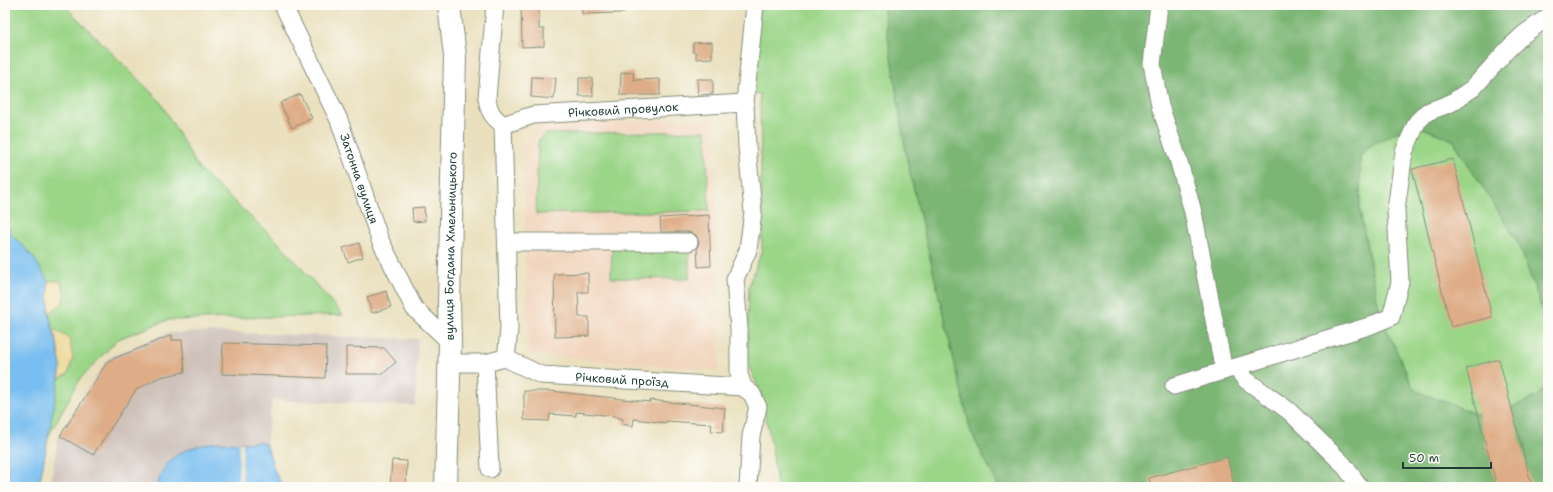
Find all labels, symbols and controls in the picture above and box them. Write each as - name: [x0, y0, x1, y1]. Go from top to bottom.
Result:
- street label: Річковий провулок: [568, 99, 680, 121]
- street label: Затонна вулиця: [336, 131, 382, 226]
- street label: вулиця Богдана Хмельницького: [441, 152, 461, 341]
- street label: Річковий проїзд: [575, 369, 670, 391]
- scale bar: [1403, 444, 1491, 470]
- text: 50 m: [1409, 450, 1439, 466]

